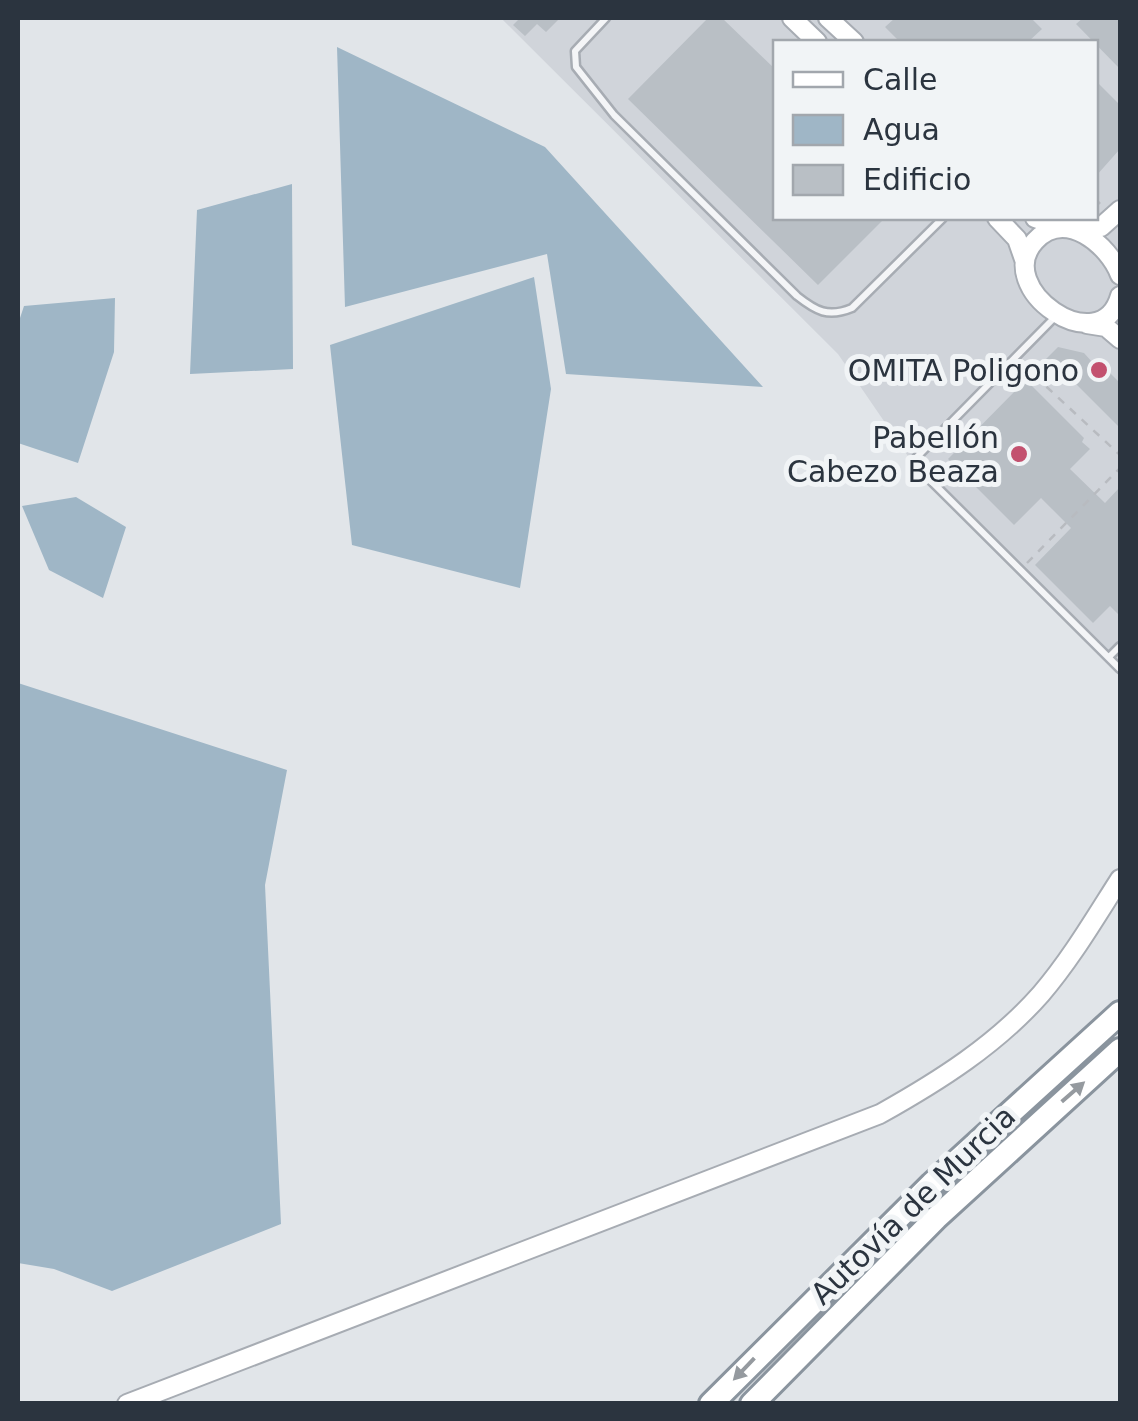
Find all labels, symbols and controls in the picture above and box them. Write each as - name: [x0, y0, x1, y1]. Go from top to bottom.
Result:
- legend: [773, 40, 1098, 220]
- text: Calle: [863, 62, 937, 97]
- text: Agua: [863, 112, 940, 147]
- text: Edificio: [863, 162, 971, 197]
- place label: OMITA Poligono: [848, 353, 1079, 388]
- marker: OMITA Poligono: [1088, 359, 1110, 381]
- place label: Pabellón Cabezo Beaza: [787, 420, 999, 489]
- marker: Pabellón Cabezo Beaza: [1008, 443, 1030, 465]
- one-way arrow: [1061, 1081, 1086, 1103]
- street label: Autovía de Murcia: [804, 1098, 1022, 1312]
- one-way arrow: [733, 1357, 756, 1381]

